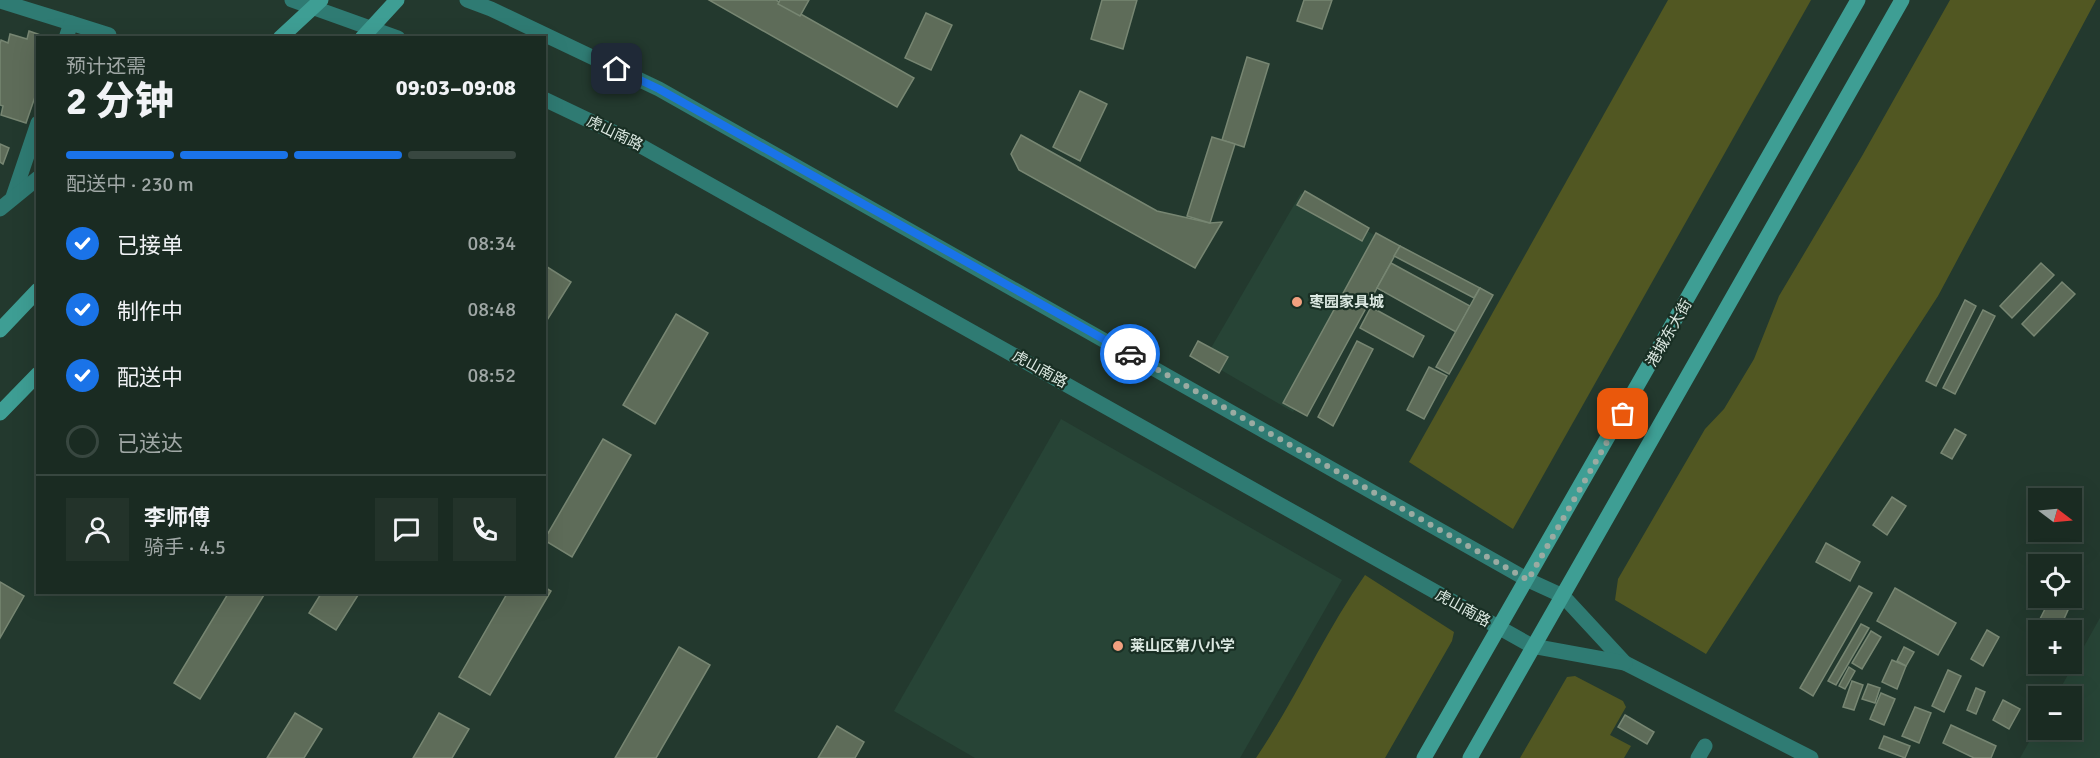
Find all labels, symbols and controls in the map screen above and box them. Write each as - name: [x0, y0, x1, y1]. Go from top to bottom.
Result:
- pin: [591, 43, 642, 94]
- icon: home: [600, 52, 633, 85]
- text: 预计还需: [66, 54, 146, 79]
- text: 09:03–09:08: [396, 74, 516, 101]
- text: 2 分钟: [66, 77, 174, 125]
- street label: 虎山南路: [584, 112, 646, 154]
- text: 配送中 · 230 m: [66, 172, 194, 197]
- icon: check: [66, 227, 99, 260]
- text: 08:34: [467, 231, 516, 256]
- text: 已接单: [117, 232, 183, 259]
- icon: check: [66, 293, 99, 326]
- place label: 枣园家具城: [1309, 293, 1384, 311]
- marker: 枣园家具城: [1290, 295, 1304, 309]
- street label: 港城东大街: [1642, 296, 1696, 370]
- text: 08:48: [467, 297, 516, 322]
- text: 制作中: [117, 298, 183, 325]
- courier: [1100, 324, 1160, 384]
- icon: car: [1114, 338, 1147, 371]
- street label: 虎山南路: [1009, 347, 1071, 391]
- icon: check: [66, 359, 99, 392]
- text: 08:52: [467, 363, 516, 388]
- text: 配送中: [117, 364, 183, 391]
- pin: [1597, 388, 1648, 439]
- icon: bag: [1606, 397, 1639, 430]
- text: 已送达: [117, 430, 183, 457]
- north arrow: [2028, 488, 2082, 542]
- map controls: [2028, 488, 2082, 740]
- button: person: [66, 498, 129, 561]
- button: chat: [375, 498, 438, 561]
- button: phone: [453, 498, 516, 561]
- text: 李师傅: [144, 504, 210, 531]
- text: 骑手 · 4.5: [144, 535, 226, 560]
- button: locate: [2028, 554, 2082, 608]
- street label: 虎山南路: [1432, 586, 1494, 630]
- button: +: [2028, 620, 2082, 674]
- place label: 莱山区第八小学: [1130, 637, 1235, 655]
- marker: 莱山区第八小学: [1111, 639, 1125, 653]
- button: −: [2028, 686, 2082, 740]

